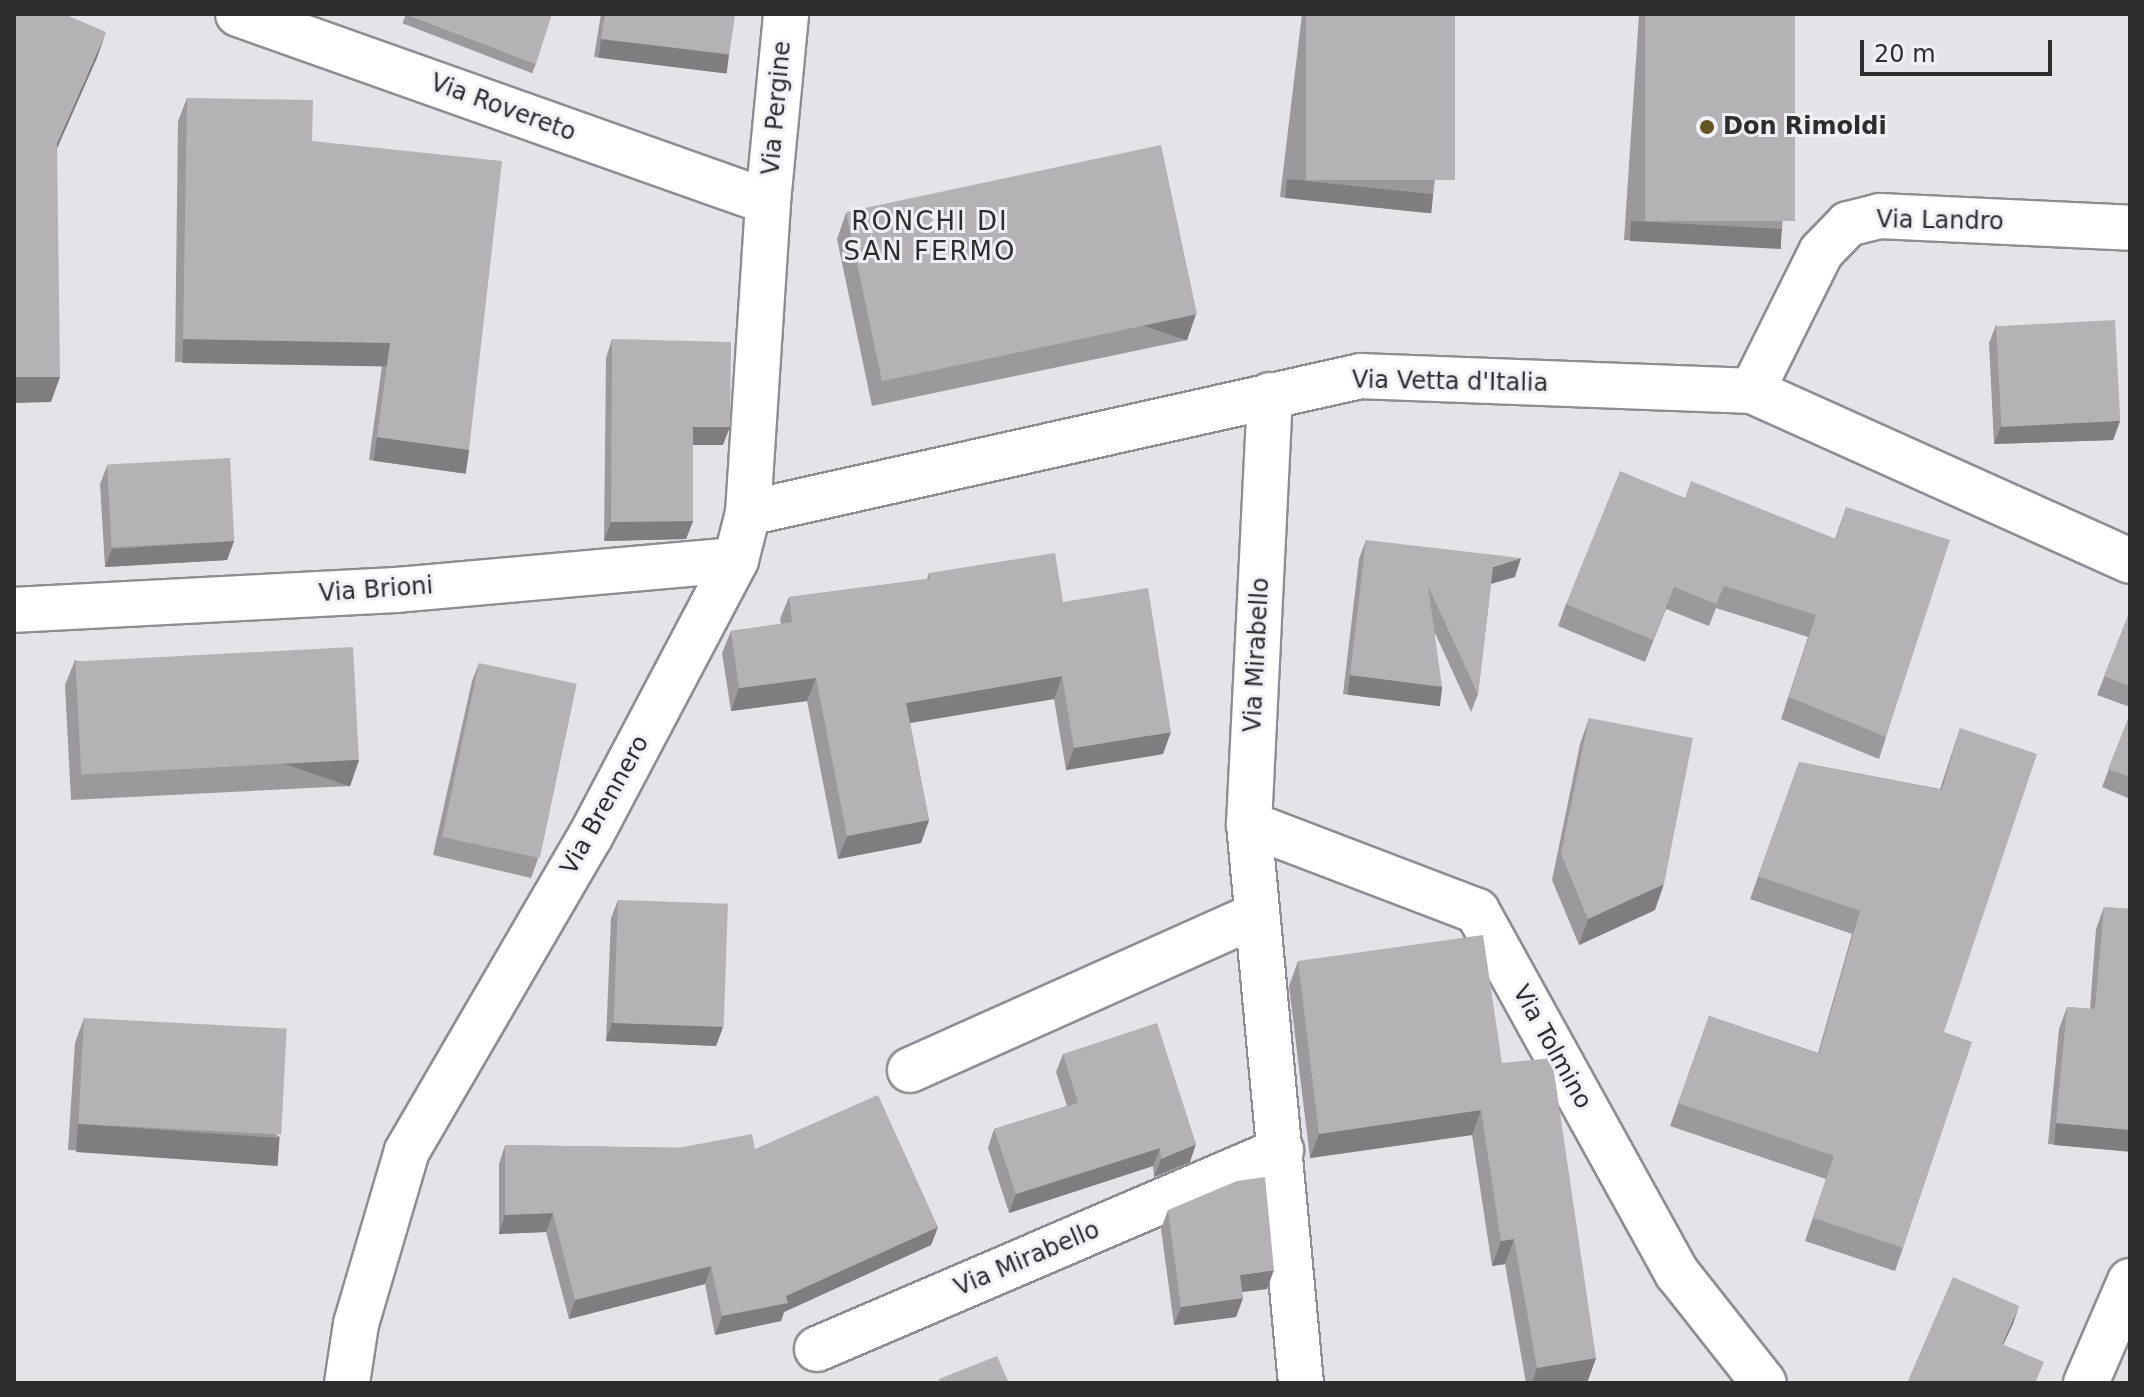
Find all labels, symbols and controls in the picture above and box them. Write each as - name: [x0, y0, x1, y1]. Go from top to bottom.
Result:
- scale bar: [1864, 24, 2056, 74]
- street label: Via Pergine: [757, 40, 797, 176]
- text: 20 m: [1874, 40, 1936, 68]
- street label: Via Rovereto: [426, 68, 580, 148]
- place label: Don Rimoldi: [1723, 113, 1887, 141]
- marker: Don Rimoldi: [1698, 118, 1716, 136]
- street label: Via Landro: [1876, 205, 2004, 237]
- district label: RONCHI DI SAN FERMO: [844, 206, 1016, 268]
- street label: Via Vetta d'Italia: [1352, 366, 1548, 398]
- street label: Via Brioni: [318, 572, 434, 608]
- street label: Via Mirabello: [1239, 577, 1275, 733]
- street label: Via Brennero: [555, 730, 655, 880]
- street label: Via Tolmino: [1506, 980, 1598, 1114]
- street label: Via Mirabello: [950, 1215, 1104, 1303]

